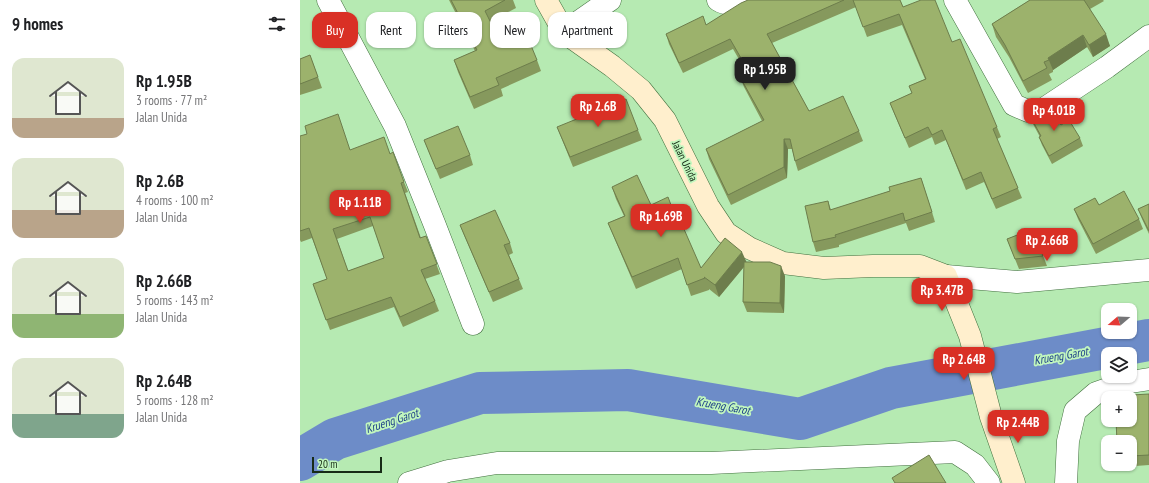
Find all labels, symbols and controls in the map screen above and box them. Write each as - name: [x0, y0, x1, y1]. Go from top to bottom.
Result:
- chip: Buy: [312, 12, 358, 48]
- chip: Rent: [366, 12, 416, 48]
- chip: Filters: [424, 12, 482, 48]
- chip: New: [490, 12, 540, 48]
- chip: Apartment: [548, 12, 627, 48]
- text: 9 homes: [12, 13, 63, 35]
- icon: filters: [266, 13, 288, 35]
- pin: Rp 1.95B: [724, 57, 806, 91]
- text: Rp 1.95B: [744, 61, 786, 78]
- text: Rp 1.95B: [136, 70, 192, 92]
- icon: home: [44, 74, 92, 122]
- text: 3 rooms · 77 m²: [136, 92, 207, 109]
- pin: Rp 2.6B: [561, 94, 635, 128]
- text: Rp 2.6B: [580, 98, 616, 115]
- pin: Rp 4.01B: [1013, 98, 1095, 132]
- text: Rp 4.01B: [1033, 102, 1075, 119]
- text: Jalan Unida: [136, 109, 187, 126]
- street label: Jalan Unida: [669, 138, 701, 184]
- text: Rp 2.6B: [136, 170, 184, 192]
- icon: home: [44, 174, 92, 222]
- pin: Rp 1.11B: [319, 190, 401, 224]
- text: 4 rooms · 100 m²: [136, 192, 214, 209]
- text: Rp 1.11B: [339, 194, 381, 211]
- pin: Rp 1.69B: [620, 204, 702, 238]
- text: Rp 1.69B: [640, 208, 682, 225]
- text: Jalan Unida: [136, 209, 187, 226]
- pin: Rp 2.66B: [1006, 228, 1088, 262]
- text: Rp 2.66B: [1026, 232, 1068, 249]
- text: Rp 2.66B: [136, 270, 192, 292]
- icon: home: [44, 274, 92, 322]
- pin: Rp 3.47B: [901, 278, 983, 312]
- text: Rp 3.47B: [921, 282, 963, 299]
- text: 5 rooms · 143 m²: [136, 292, 214, 309]
- north arrow: [1101, 303, 1137, 339]
- map controls: [1101, 303, 1137, 471]
- text: Jalan Unida: [136, 309, 187, 326]
- water label: Krueng Garot: [1033, 343, 1091, 368]
- pin: Rp 2.64B: [923, 347, 1005, 381]
- button: layers: [1101, 347, 1137, 383]
- text: Rp 2.64B: [943, 351, 985, 368]
- text: Rp 2.64B: [136, 370, 192, 392]
- icon: home: [44, 374, 92, 422]
- button: +: [1101, 391, 1137, 427]
- text: 5 rooms · 128 m²: [136, 392, 214, 409]
- water label: Krueng Garot: [695, 393, 753, 418]
- water label: Krueng Garot: [364, 404, 422, 436]
- text: Jalan Unida: [136, 409, 187, 426]
- pin: Rp 2.44B: [977, 410, 1059, 444]
- text: Rp 2.44B: [997, 414, 1039, 431]
- button: −: [1101, 435, 1137, 471]
- scale bar: [312, 455, 382, 474]
- text: 20 m: [318, 457, 337, 471]

